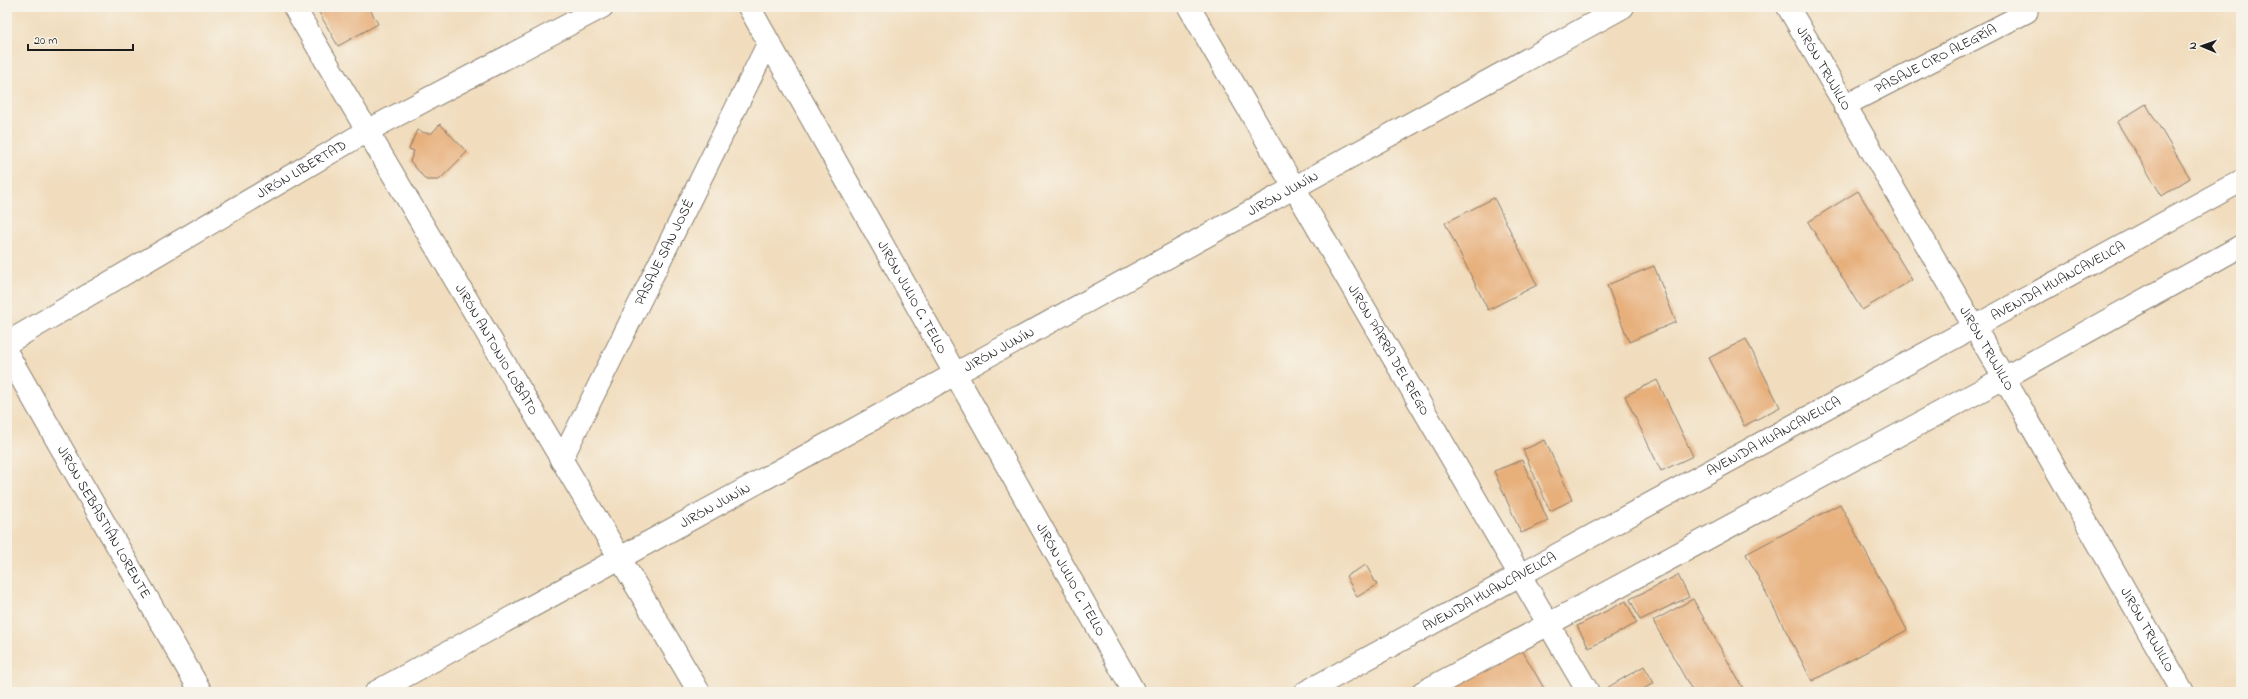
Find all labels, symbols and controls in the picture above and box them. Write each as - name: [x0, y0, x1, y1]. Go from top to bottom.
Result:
- street label: PASAJE CIRO ALEGRÍA: [1871, 19, 2000, 99]
- street label: JIRÓN TRUJILLO: [1791, 22, 1857, 114]
- scale bar: [28, 26, 133, 52]
- north arrow: [2182, 26, 2222, 66]
- text: 20 m: [34, 32, 57, 50]
- text: N: [2185, 42, 2201, 50]
- street label: JIRÓN LIBERTAD: [253, 135, 351, 204]
- street label: JIRÓN JUNÍN: [1244, 166, 1322, 222]
- street label: PASAJE SAN JOSÉ: [629, 195, 700, 309]
- street label: AVENIDA HUANCAVELICA: [1987, 236, 2129, 326]
- street label: JIRÓN JULIO C. TELLO: [872, 237, 952, 358]
- street label: JIRÓN ANTONIO LOBATO: [449, 280, 544, 419]
- street label: JIRÓN PARRA DEL RIEGO: [1342, 281, 1435, 419]
- street label: JIRÓN TRUJILLO: [1954, 302, 2020, 394]
- street label: JIRÓN JUNÍN: [960, 322, 1038, 378]
- street label: AVENIDA HUANCAVELICA: [1703, 391, 1845, 482]
- street label: JIRÓN SEBASTIÁN LORENTE: [52, 442, 156, 603]
- street label: JIRÓN JUNÍN: [676, 478, 754, 534]
- street label: JIRÓN JULIO C. TELLO: [1031, 519, 1111, 640]
- street label: AVENIDA HUANCAVELICA: [1418, 547, 1560, 637]
- street label: JIRÓN TRUJILLO: [2115, 583, 2180, 676]

